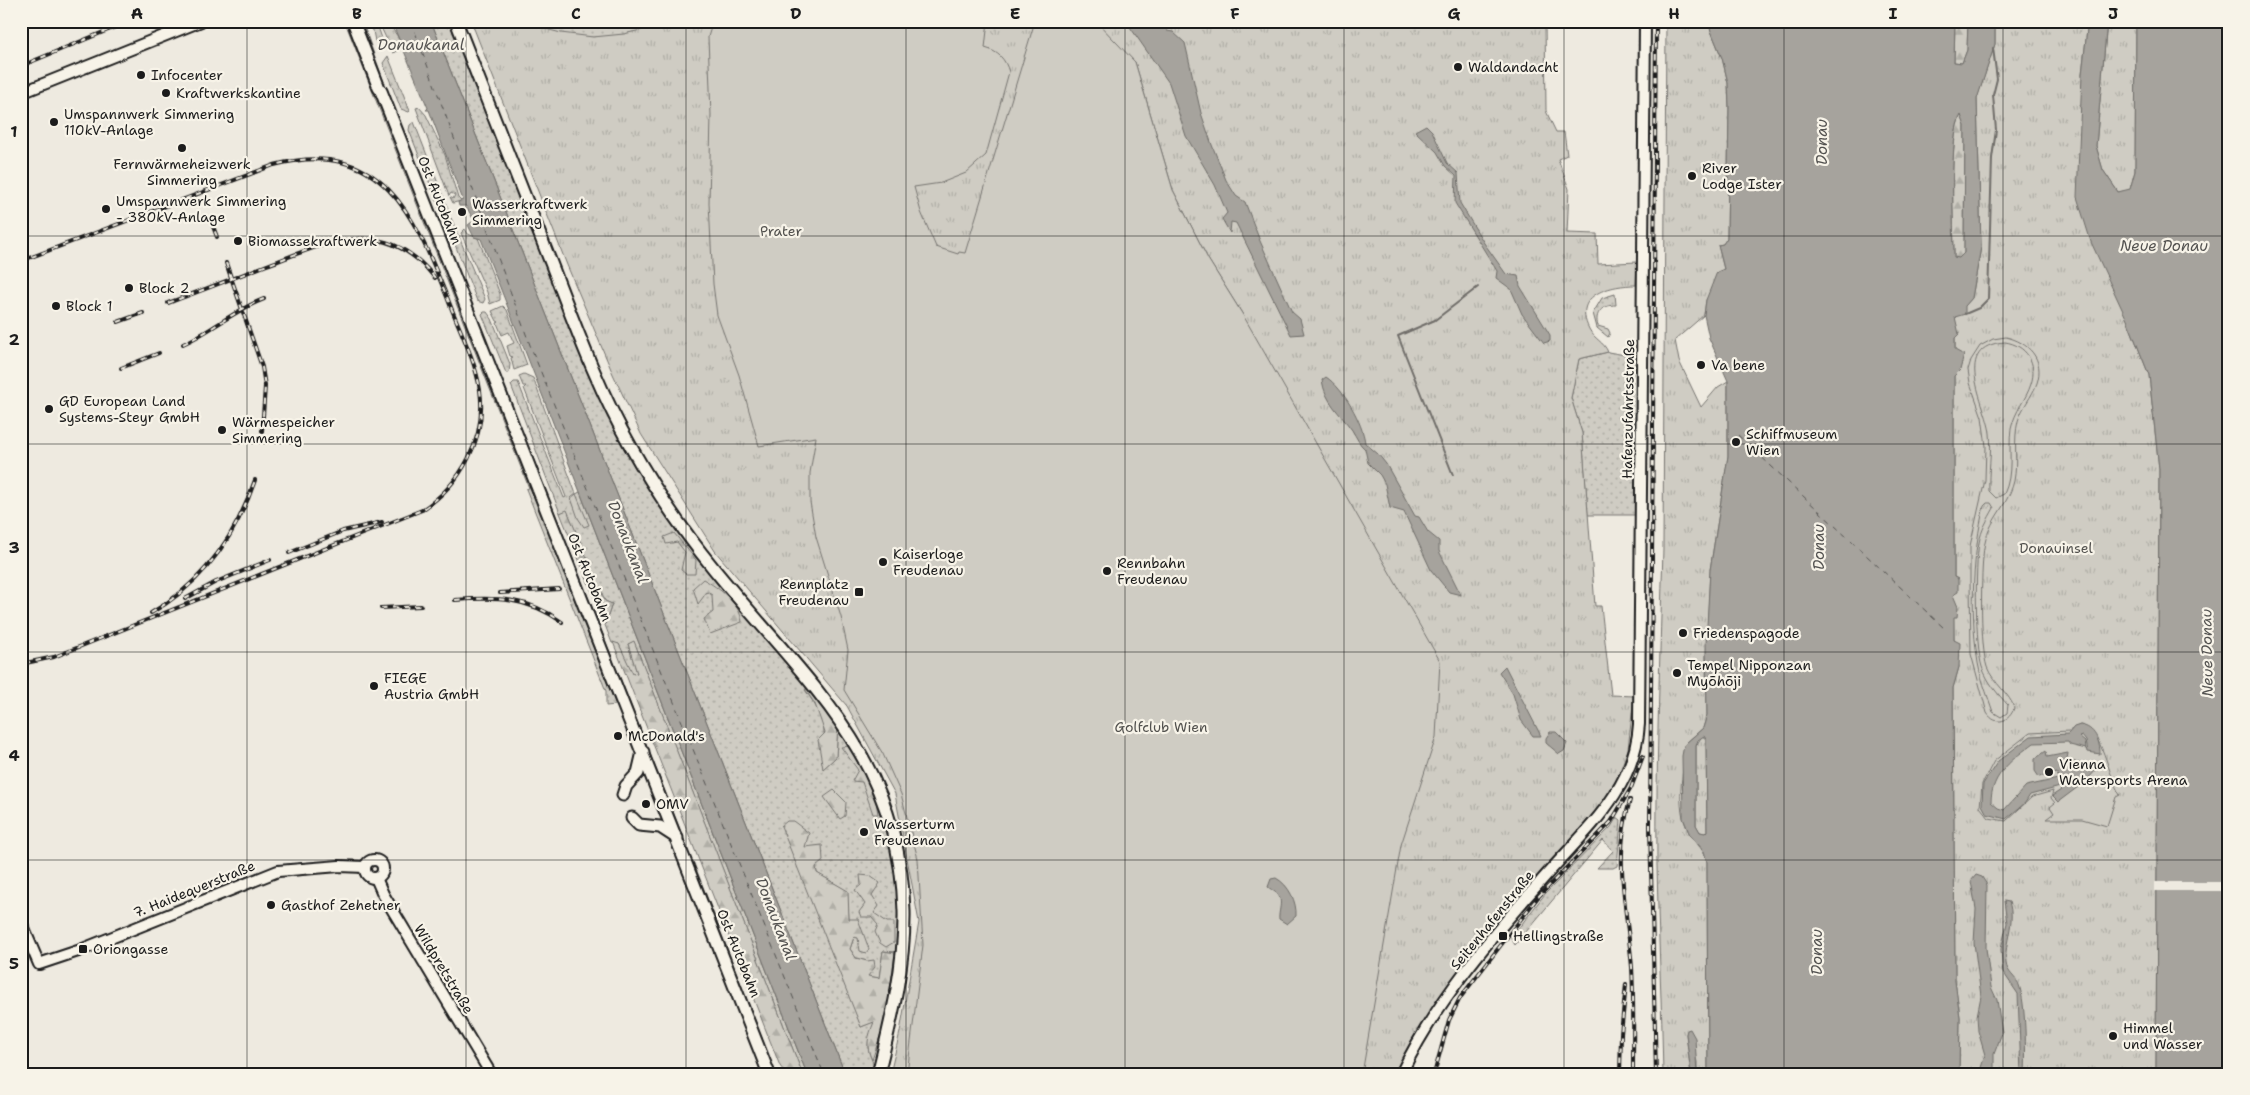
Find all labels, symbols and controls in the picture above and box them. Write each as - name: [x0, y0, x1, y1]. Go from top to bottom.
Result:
- text: A: [131, 3, 143, 24]
- text: B: [352, 3, 362, 24]
- text: C: [571, 3, 581, 24]
- text: D: [790, 3, 802, 24]
- text: E: [1010, 3, 1020, 24]
- text: F: [1230, 3, 1240, 24]
- text: G: [1448, 3, 1461, 24]
- text: H: [1668, 3, 1680, 24]
- text: I: [1889, 3, 1898, 24]
- text: J: [2108, 3, 2118, 24]
- water label: Donaukanal: [378, 35, 465, 55]
- place label: Waldandacht: [1468, 58, 1559, 76]
- marker: Waldandacht: [1452, 61, 1464, 73]
- place label: Infocenter: [151, 66, 223, 84]
- marker: Infocenter: [135, 69, 147, 81]
- place label: Kraftwerkskantine: [176, 84, 301, 102]
- marker: Kraftwerkskantine: [160, 87, 172, 99]
- place label: Umspannwerk Simmering 110kV-Anlage: [64, 105, 234, 139]
- marker: Umspannwerk Simmering 110kV-Anlage: [48, 116, 60, 128]
- water label: Donau: [1812, 119, 1832, 165]
- text: 1: [10, 121, 18, 142]
- marker: Fernwärmeheizwerk Simmering: [176, 142, 188, 154]
- street label: Ost Autobahn: [414, 153, 466, 247]
- place label: Fernwärmeheizwerk Simmering: [113, 155, 251, 189]
- place label: River Lodge Ister: [1702, 159, 1782, 193]
- marker: River Lodge Ister: [1686, 170, 1698, 182]
- place label: Umspannwerk Simmering - 380kV-Anlage: [116, 192, 286, 226]
- place label: Wasserkraftwerk Simmering: [472, 195, 588, 229]
- marker: Umspannwerk Simmering - 380kV-Anlage: [100, 203, 112, 215]
- marker: Wasserkraftwerk Simmering: [456, 206, 468, 218]
- park label: Prater: [760, 222, 802, 240]
- place label: Biomassekraftwerk: [248, 232, 377, 250]
- marker: Biomassekraftwerk: [232, 235, 244, 247]
- water label: Neue Donau: [2120, 236, 2208, 256]
- place label: Block 2: [139, 279, 189, 297]
- marker: Block 2: [123, 282, 135, 294]
- place label: Block 1: [66, 297, 113, 315]
- marker: Block 1: [50, 300, 62, 312]
- text: 2: [8, 329, 20, 350]
- street label: Hafenzufahrtsstraße: [1618, 339, 1638, 479]
- place label: Va bene: [1711, 356, 1765, 374]
- marker: Va bene: [1695, 359, 1707, 371]
- place label: GD European Land Systems-Steyr GmbH: [59, 392, 200, 426]
- marker: GD European Land Systems-Steyr GmbH: [43, 403, 55, 415]
- place label: Wärmespeicher Simmering: [232, 413, 336, 447]
- marker: Wärmespeicher Simmering: [216, 424, 228, 436]
- place label: Schiffmuseum Wien: [1746, 425, 1837, 459]
- marker: Schiffmuseum Wien: [1730, 436, 1742, 448]
- water label: Donaukanal: [603, 498, 653, 586]
- water label: Donau: [1809, 524, 1829, 570]
- street label: Ost Autobahn: [564, 530, 616, 624]
- text: 3: [8, 537, 20, 558]
- park label: Donauinsel: [2019, 539, 2094, 557]
- place label: Kaiserloge Freudenau: [893, 545, 964, 579]
- place label: Rennbahn Freudenau: [1117, 554, 1187, 588]
- marker: Kaiserloge Freudenau: [877, 556, 889, 568]
- marker: Rennbahn Freudenau: [1101, 565, 1113, 577]
- place label: Rennplatz Freudenau: [779, 575, 849, 609]
- marker: Rennplatz Freudenau: [853, 586, 865, 598]
- water label: Neue Donau: [2196, 609, 2218, 697]
- place label: Friedenspagode: [1693, 624, 1800, 642]
- marker: Friedenspagode: [1677, 627, 1689, 639]
- place label: Tempel Nipponzan Myōhōji: [1687, 656, 1811, 690]
- marker: Tempel Nipponzan Myōhōji: [1671, 667, 1683, 679]
- place label: FIEGE Austria GmbH: [384, 669, 479, 703]
- marker: FIEGE Austria GmbH: [368, 680, 380, 692]
- park label: Golfclub Wien: [1114, 718, 1208, 736]
- place label: McDonald's: [628, 727, 705, 745]
- marker: McDonald's: [612, 730, 624, 742]
- text: 4: [8, 745, 20, 766]
- place label: Vienna Watersports Arena: [2059, 755, 2188, 789]
- marker: Vienna Watersports Arena: [2043, 766, 2055, 778]
- place label: OMV: [656, 795, 689, 813]
- marker: OMV: [640, 798, 652, 810]
- place label: Wasserturm Freudenau: [874, 815, 955, 849]
- marker: Wasserturm Freudenau: [858, 826, 870, 838]
- street label: 7. Haidequerstraße: [130, 856, 258, 922]
- street label: Seitenhafenstraße: [1446, 866, 1538, 974]
- water label: Donaukanal: [751, 875, 801, 963]
- place label: Gasthof Zehetner: [281, 896, 401, 914]
- marker: Gasthof Zehetner: [265, 899, 277, 911]
- street label: Ost Autobahn: [713, 906, 765, 1000]
- street label: Wildpretstraße: [410, 921, 478, 1017]
- place label: Hellingstraße: [1513, 927, 1604, 945]
- water label: Donau: [1807, 929, 1827, 975]
- marker: Hellingstraße: [1497, 930, 1509, 942]
- place label: Oriongasse: [93, 940, 168, 958]
- marker: Oriongasse: [77, 943, 89, 955]
- text: 5: [9, 953, 19, 974]
- place label: Himmel und Wasser: [2123, 1019, 2203, 1053]
- marker: Himmel und Wasser: [2107, 1030, 2119, 1042]

